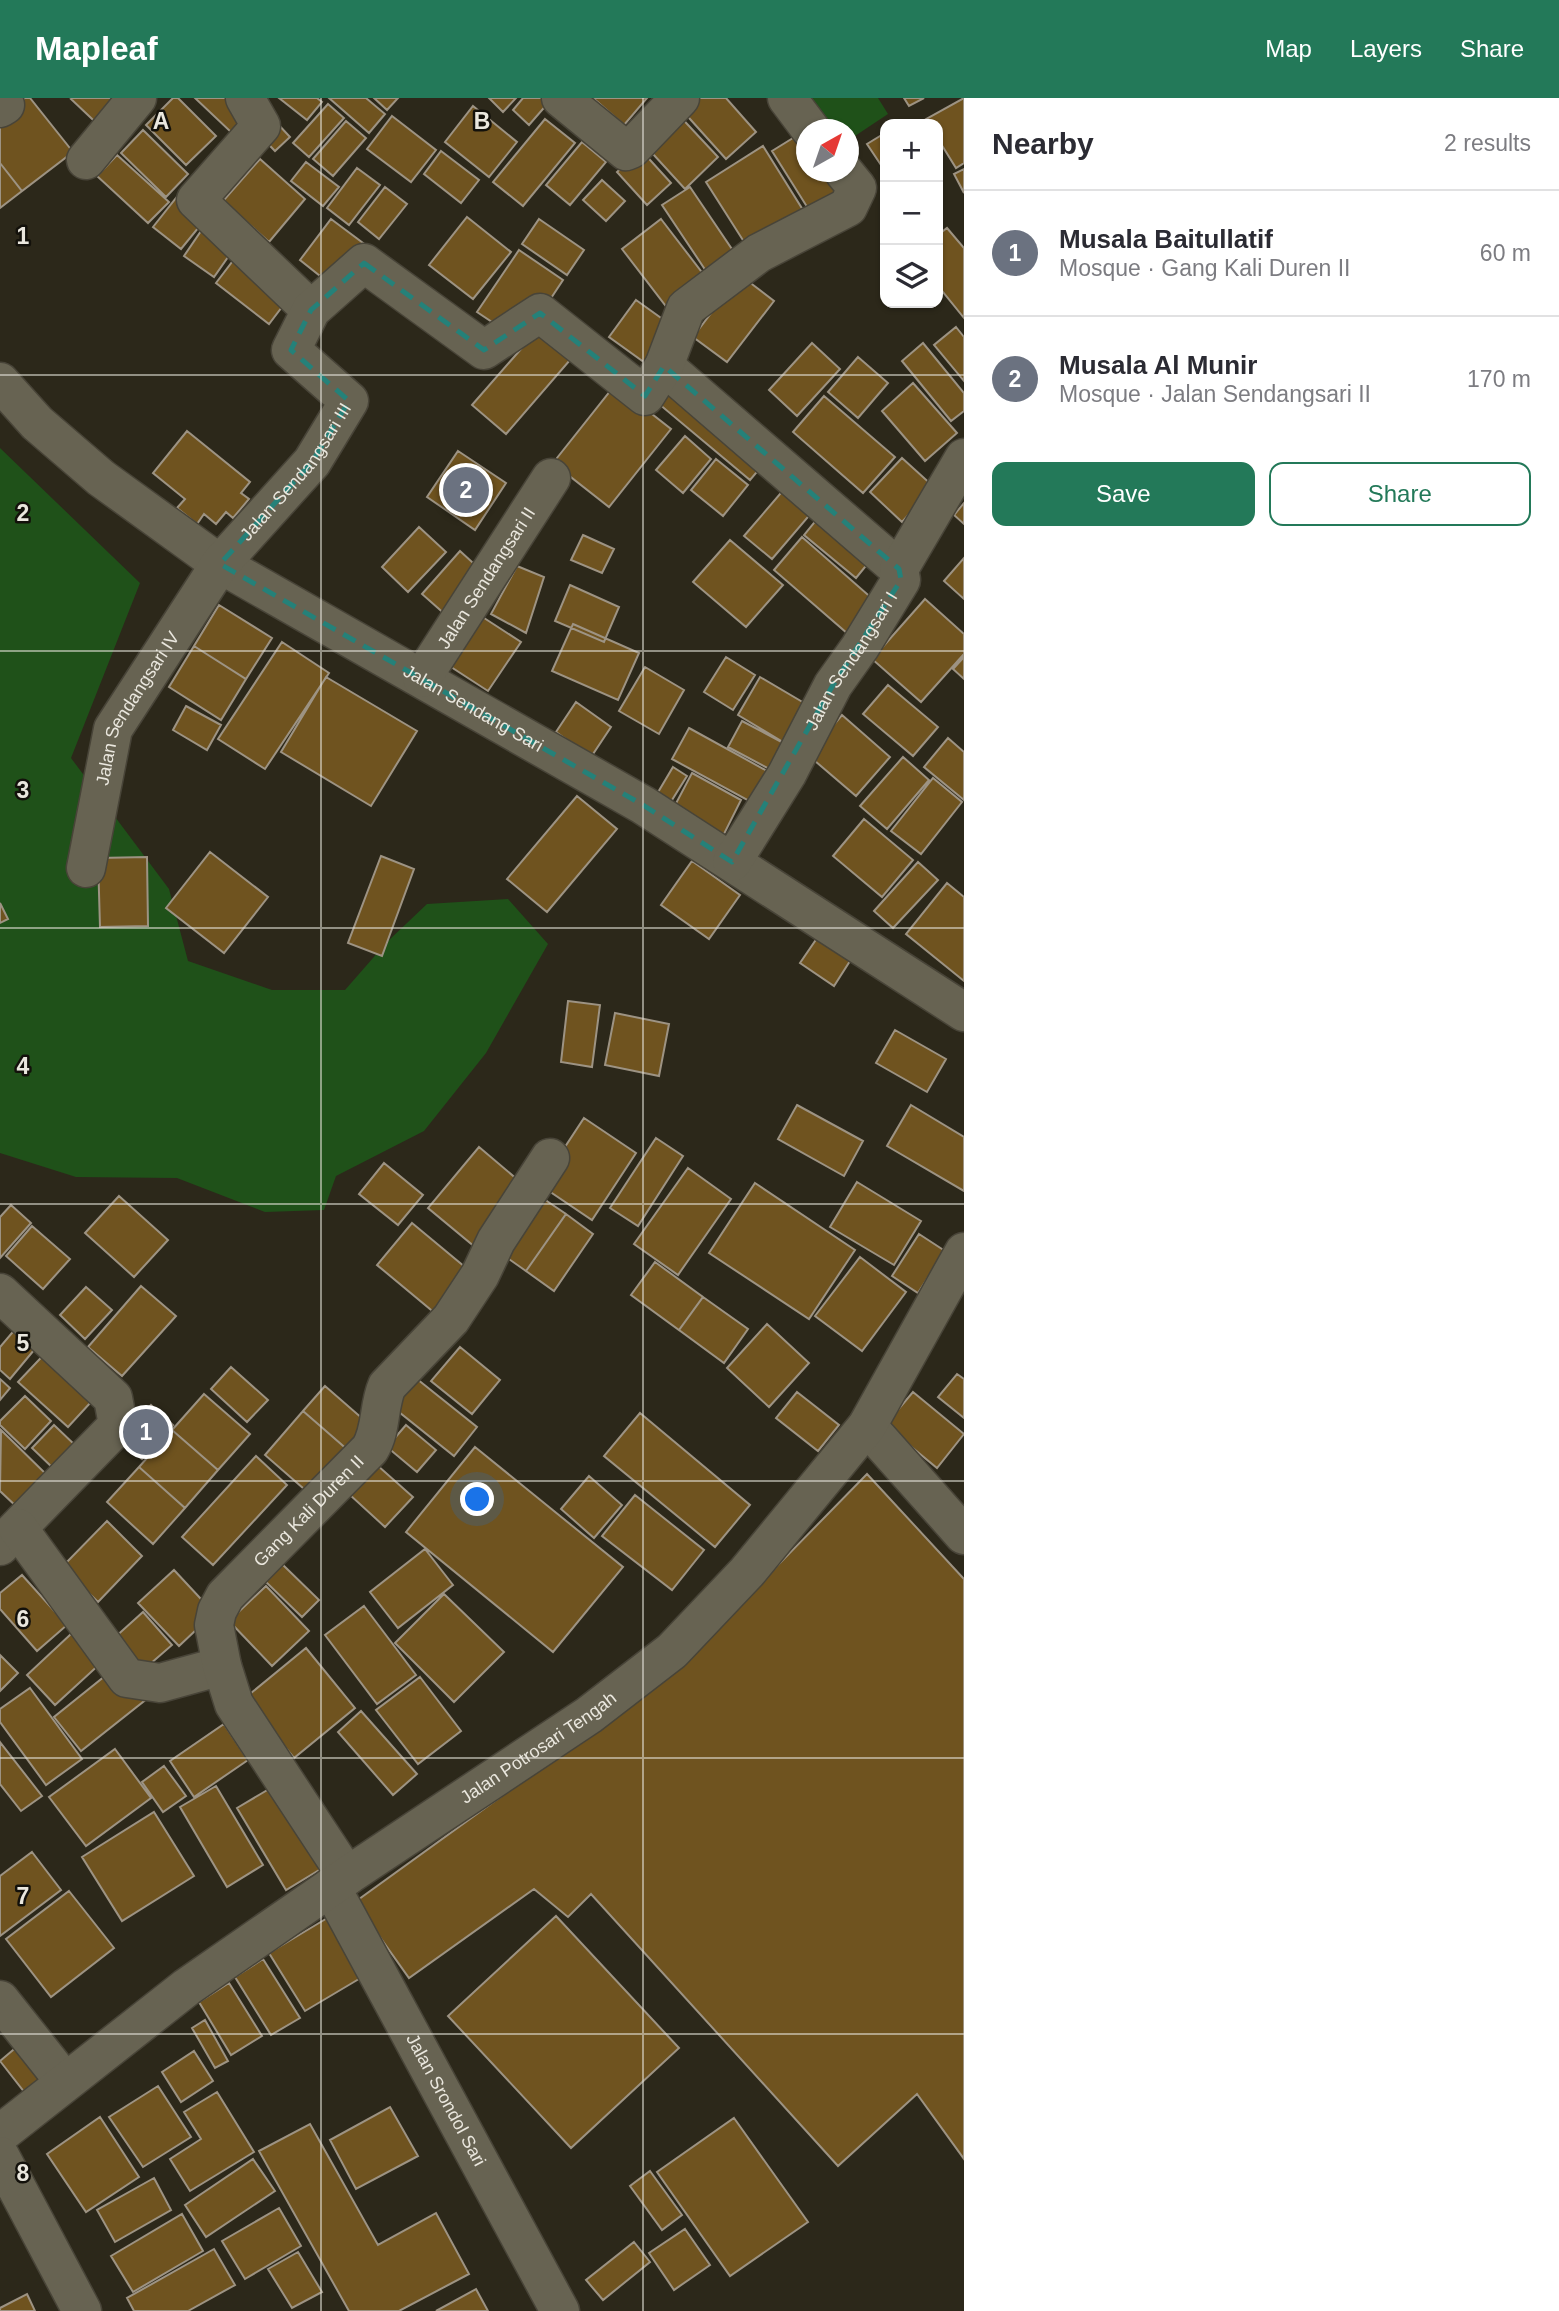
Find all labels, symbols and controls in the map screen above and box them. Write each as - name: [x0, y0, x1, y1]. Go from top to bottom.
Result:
- text: Mapleaf: [35, 30, 158, 67]
- text: Map: [1265, 35, 1312, 62]
- text: Layers: [1350, 35, 1422, 62]
- text: Share: [1460, 35, 1524, 62]
- text: A: [153, 108, 169, 134]
- text: B: [474, 108, 490, 134]
- north arrow: [796, 119, 859, 182]
- map controls: [880, 119, 943, 308]
- button: +: [880, 119, 943, 182]
- text: Nearby: [992, 127, 1094, 160]
- text: 2 results: [1444, 130, 1531, 156]
- button: −: [880, 182, 943, 245]
- text: 1: [17, 223, 30, 249]
- text: Musala Baitullatif: [1059, 224, 1273, 254]
- text: 1: [1009, 240, 1021, 266]
- text: 60 m: [1480, 240, 1531, 266]
- button: layers: [880, 245, 943, 308]
- text: Mosque · Gang Kali Duren II: [1059, 255, 1350, 281]
- text: Musala Al Munir: [1059, 350, 1257, 380]
- text: 2: [1009, 366, 1021, 392]
- text: 170 m: [1467, 366, 1531, 392]
- text: Mosque · Jalan Sendangsari II: [1059, 381, 1371, 407]
- street label: Jalan Sendangsari III: [236, 400, 355, 545]
- button: Save: [992, 462, 1255, 526]
- button: Share: [1269, 462, 1531, 526]
- pin: 2: [443, 464, 489, 516]
- text: 2: [17, 500, 29, 526]
- street label: Jalan Sendangsari II: [434, 504, 539, 652]
- street label: Jalan Sendangsari I: [801, 588, 901, 734]
- street label: Jalan Sendangsari IV: [92, 628, 183, 787]
- street label: Jalan Sendang Sari: [400, 661, 547, 756]
- text: 3: [17, 777, 29, 803]
- text: 4: [17, 1053, 30, 1079]
- text: 5: [17, 1330, 30, 1356]
- pin: 1: [123, 1406, 169, 1458]
- street label: Gang Kali Duren II: [250, 1451, 368, 1571]
- your location: [460, 1482, 494, 1516]
- text: 6: [17, 1606, 29, 1632]
- street label: Jalan Potrosari Tengah: [457, 1688, 620, 1808]
- text: 7: [17, 1883, 29, 1909]
- street label: Jalan Srondol Sari: [402, 2030, 490, 2169]
- text: 8: [17, 2160, 30, 2186]

